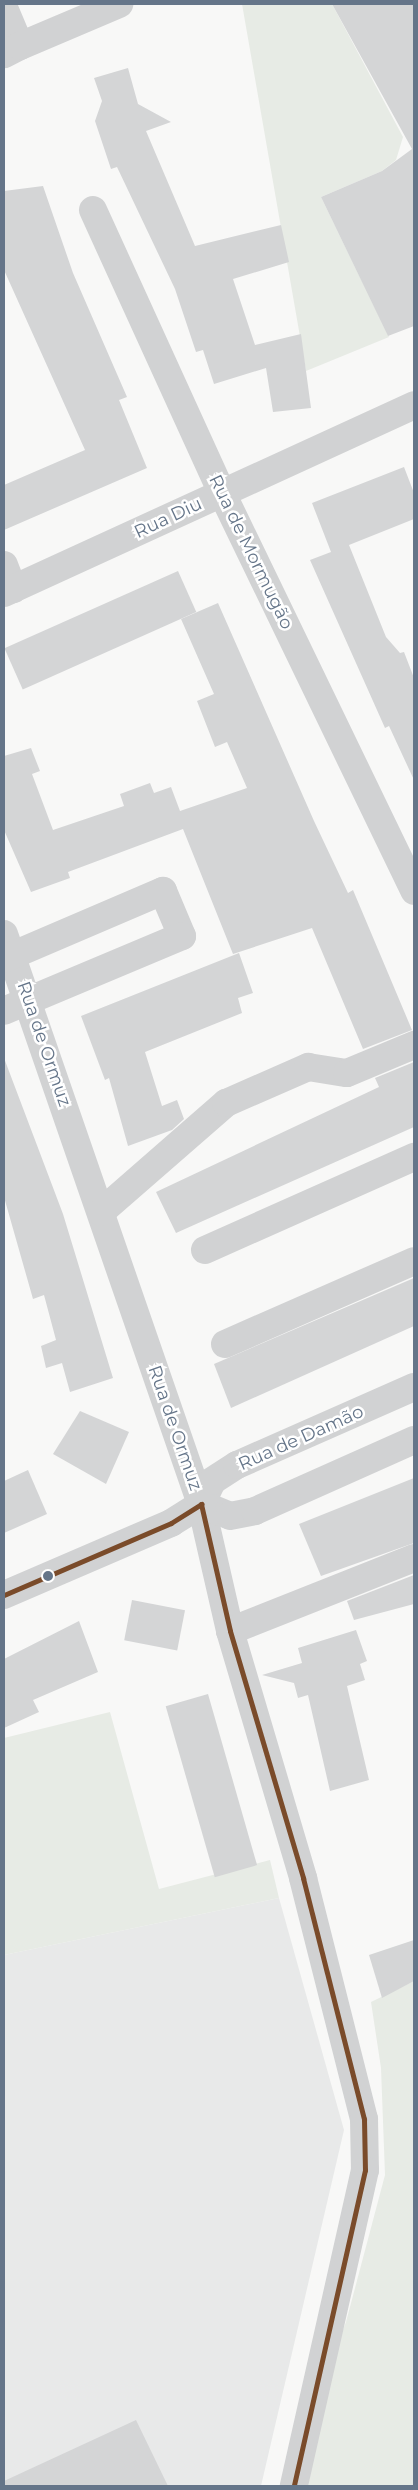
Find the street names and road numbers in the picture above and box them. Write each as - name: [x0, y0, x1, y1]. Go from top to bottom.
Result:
- street label: Rua de Mormugão: [204, 471, 298, 633]
- street label: Rua Diu: [131, 493, 205, 543]
- street label: Rua de Ormuz: [12, 979, 76, 1109]
- street label: Rua de Ormuz: [143, 1363, 207, 1493]
- street label: Rua de Damão: [235, 1401, 367, 1475]

